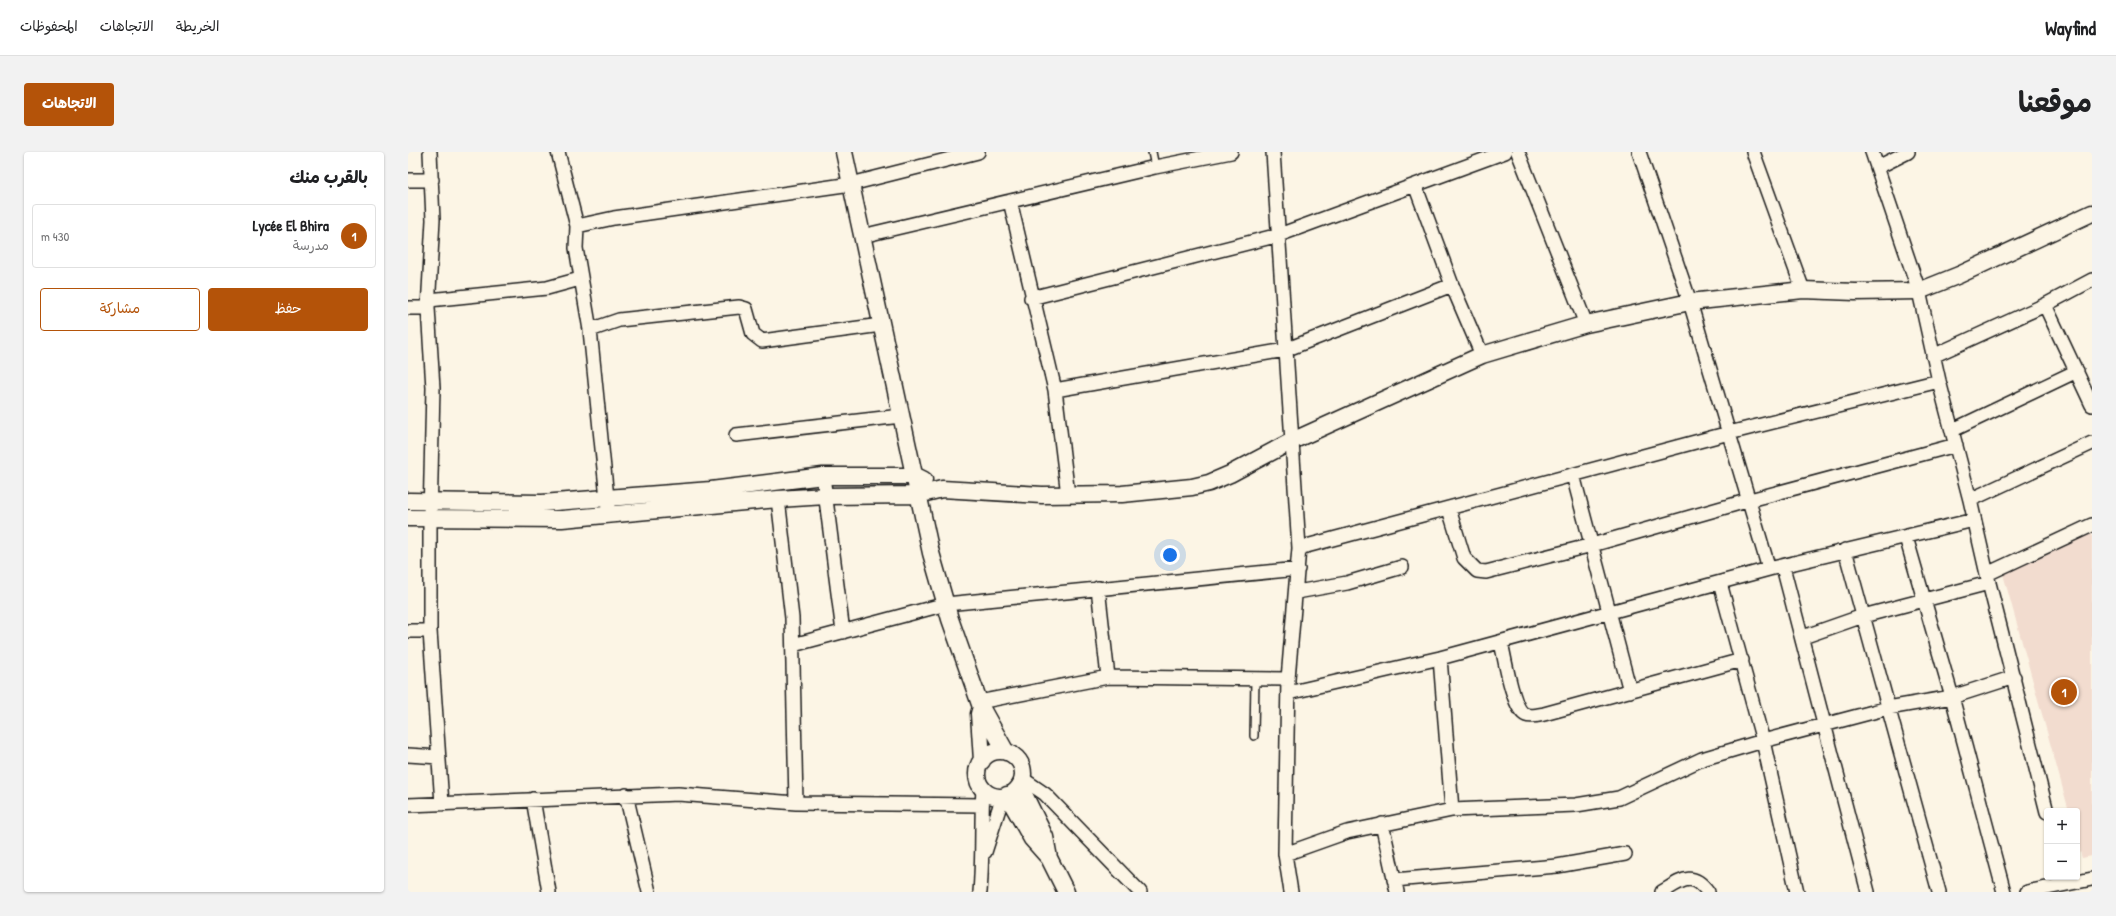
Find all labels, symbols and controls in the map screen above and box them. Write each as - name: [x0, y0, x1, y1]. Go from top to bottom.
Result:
- text: Wayfind: [2045, 15, 2096, 41]
- text: المحفوظات: [20, 16, 78, 35]
- text: الاتجاهات: [100, 16, 154, 35]
- text: الخريطة: [176, 16, 219, 35]
- button: الاتجاهات: [24, 83, 114, 126]
- text: موقعنا: [2018, 83, 2092, 121]
- text: بالقرب منك: [290, 165, 368, 188]
- text: Lycée El Bhira: [253, 215, 329, 236]
- text: 430 m: [41, 227, 69, 245]
- text: 1: [352, 227, 356, 245]
- text: مدرسة: [293, 236, 329, 254]
- button: مشاركة: [40, 288, 200, 331]
- button: حفظ: [208, 288, 368, 331]
- your location: [1160, 545, 1180, 565]
- pin: 1: [2051, 677, 2077, 707]
- map controls: [2044, 808, 2080, 880]
- button: +: [2044, 808, 2080, 844]
- button: −: [2044, 844, 2080, 880]

